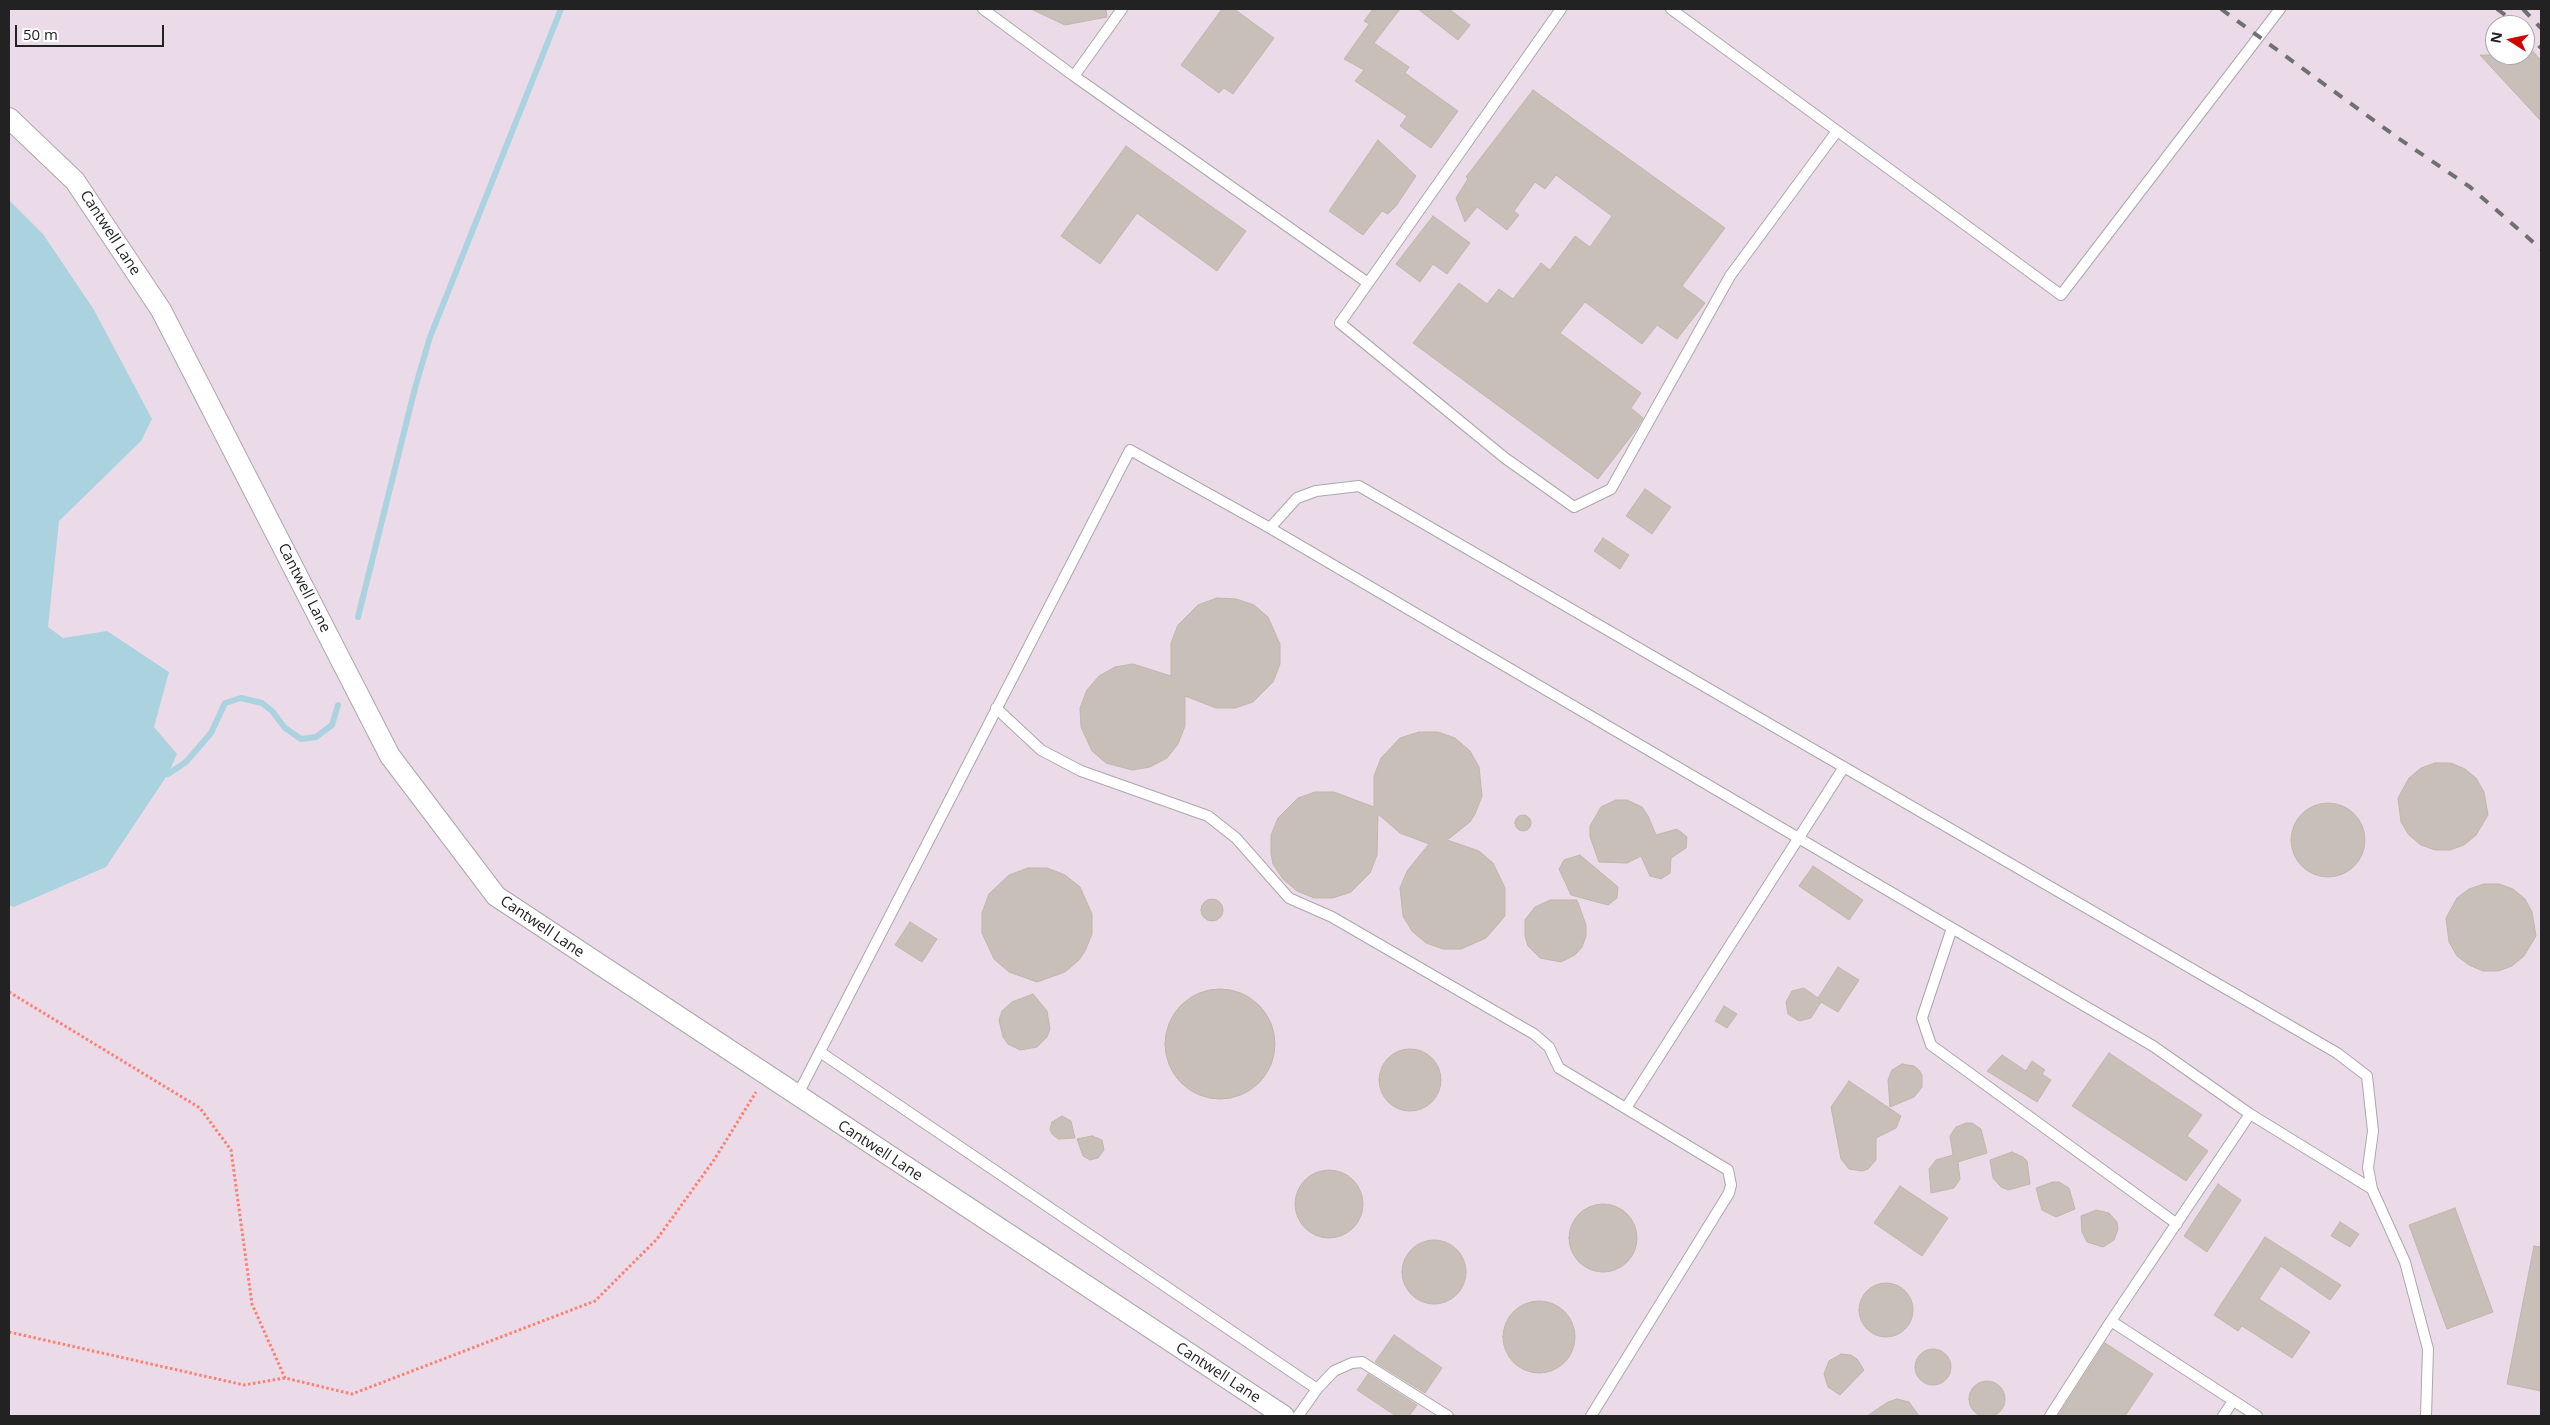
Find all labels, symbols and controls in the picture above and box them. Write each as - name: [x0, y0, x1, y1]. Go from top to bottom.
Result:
- scale bar: [18, 15, 166, 47]
- north arrow: [2485, 15, 2535, 65]
- text: 50 m: [23, 24, 58, 44]
- text: N: [2485, 30, 2506, 45]
- street label: Cantwell Lane: [76, 187, 144, 279]
- street label: Cantwell Lane: [274, 540, 334, 636]
- street label: Cantwell Lane: [496, 892, 588, 962]
- street label: Cantwell Lane: [834, 1117, 926, 1185]
- street label: Cantwell Lane: [1172, 1339, 1264, 1407]

